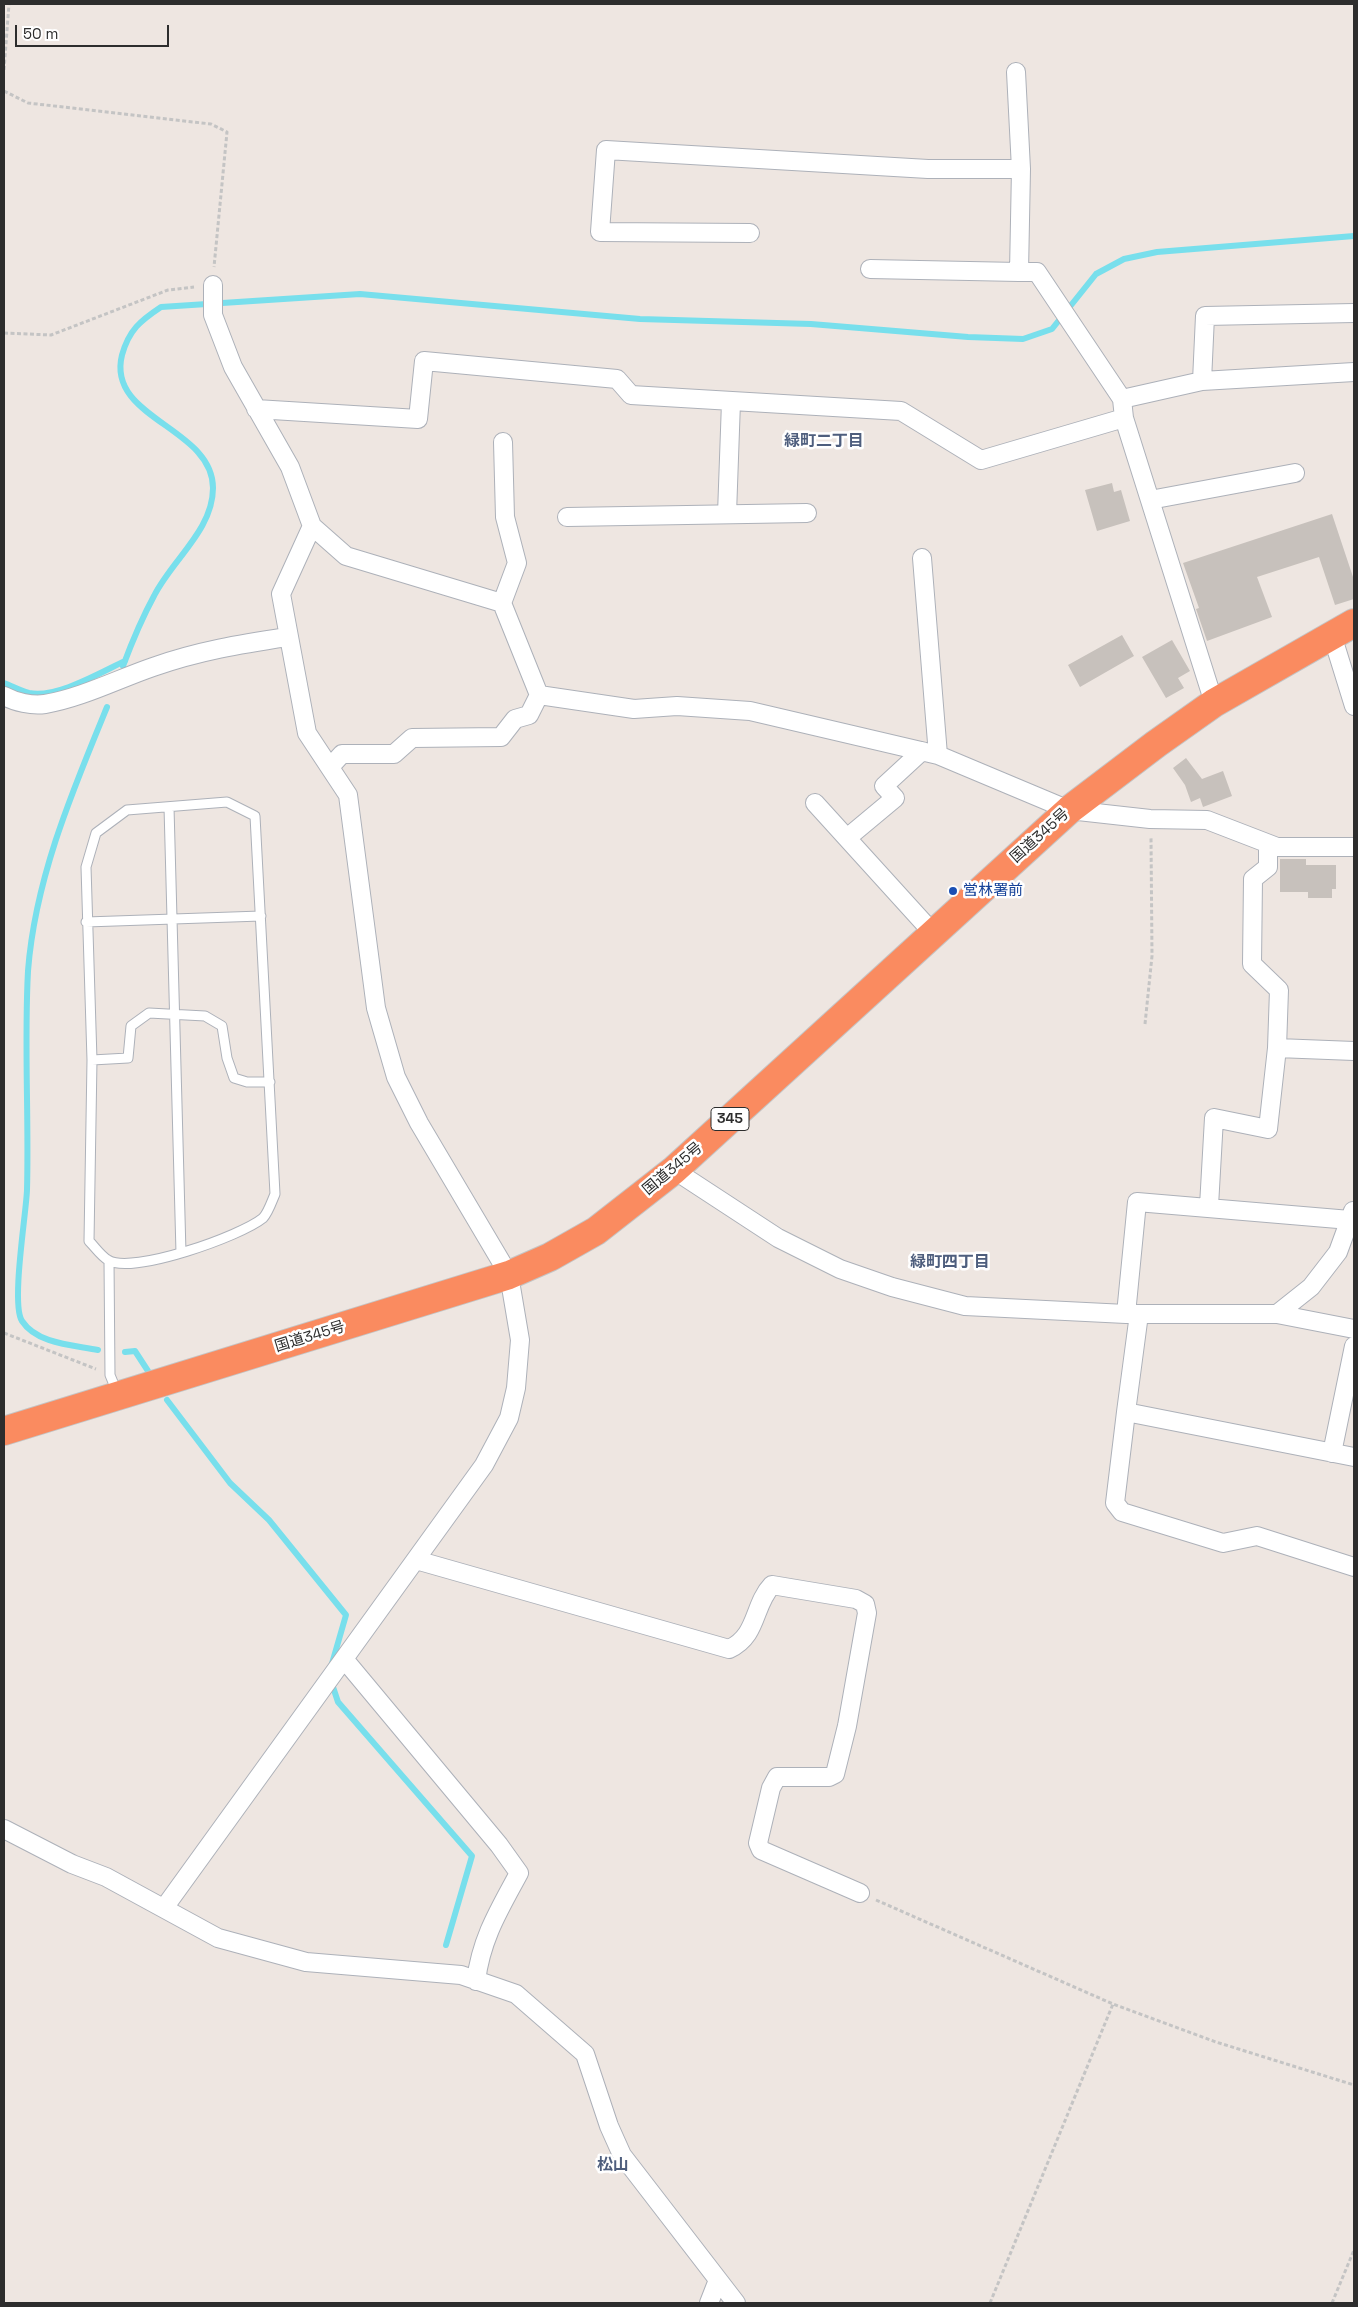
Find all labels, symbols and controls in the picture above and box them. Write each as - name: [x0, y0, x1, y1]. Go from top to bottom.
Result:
- scale bar: [18, 15, 171, 47]
- text: 50 m: [23, 24, 58, 43]
- district label: 緑町二丁目: [784, 432, 864, 452]
- street label: 国道345号: [1007, 805, 1073, 867]
- place label: 営林署前: [963, 882, 1023, 900]
- marker: 営林署前: [947, 885, 959, 897]
- road number: 345: [711, 1108, 749, 1130]
- street label: 国道345号: [639, 1139, 707, 1199]
- district label: 緑町四丁目: [910, 1253, 990, 1273]
- street label: 国道345号: [273, 1318, 347, 1356]
- district label: 松山: [597, 2156, 629, 2176]

